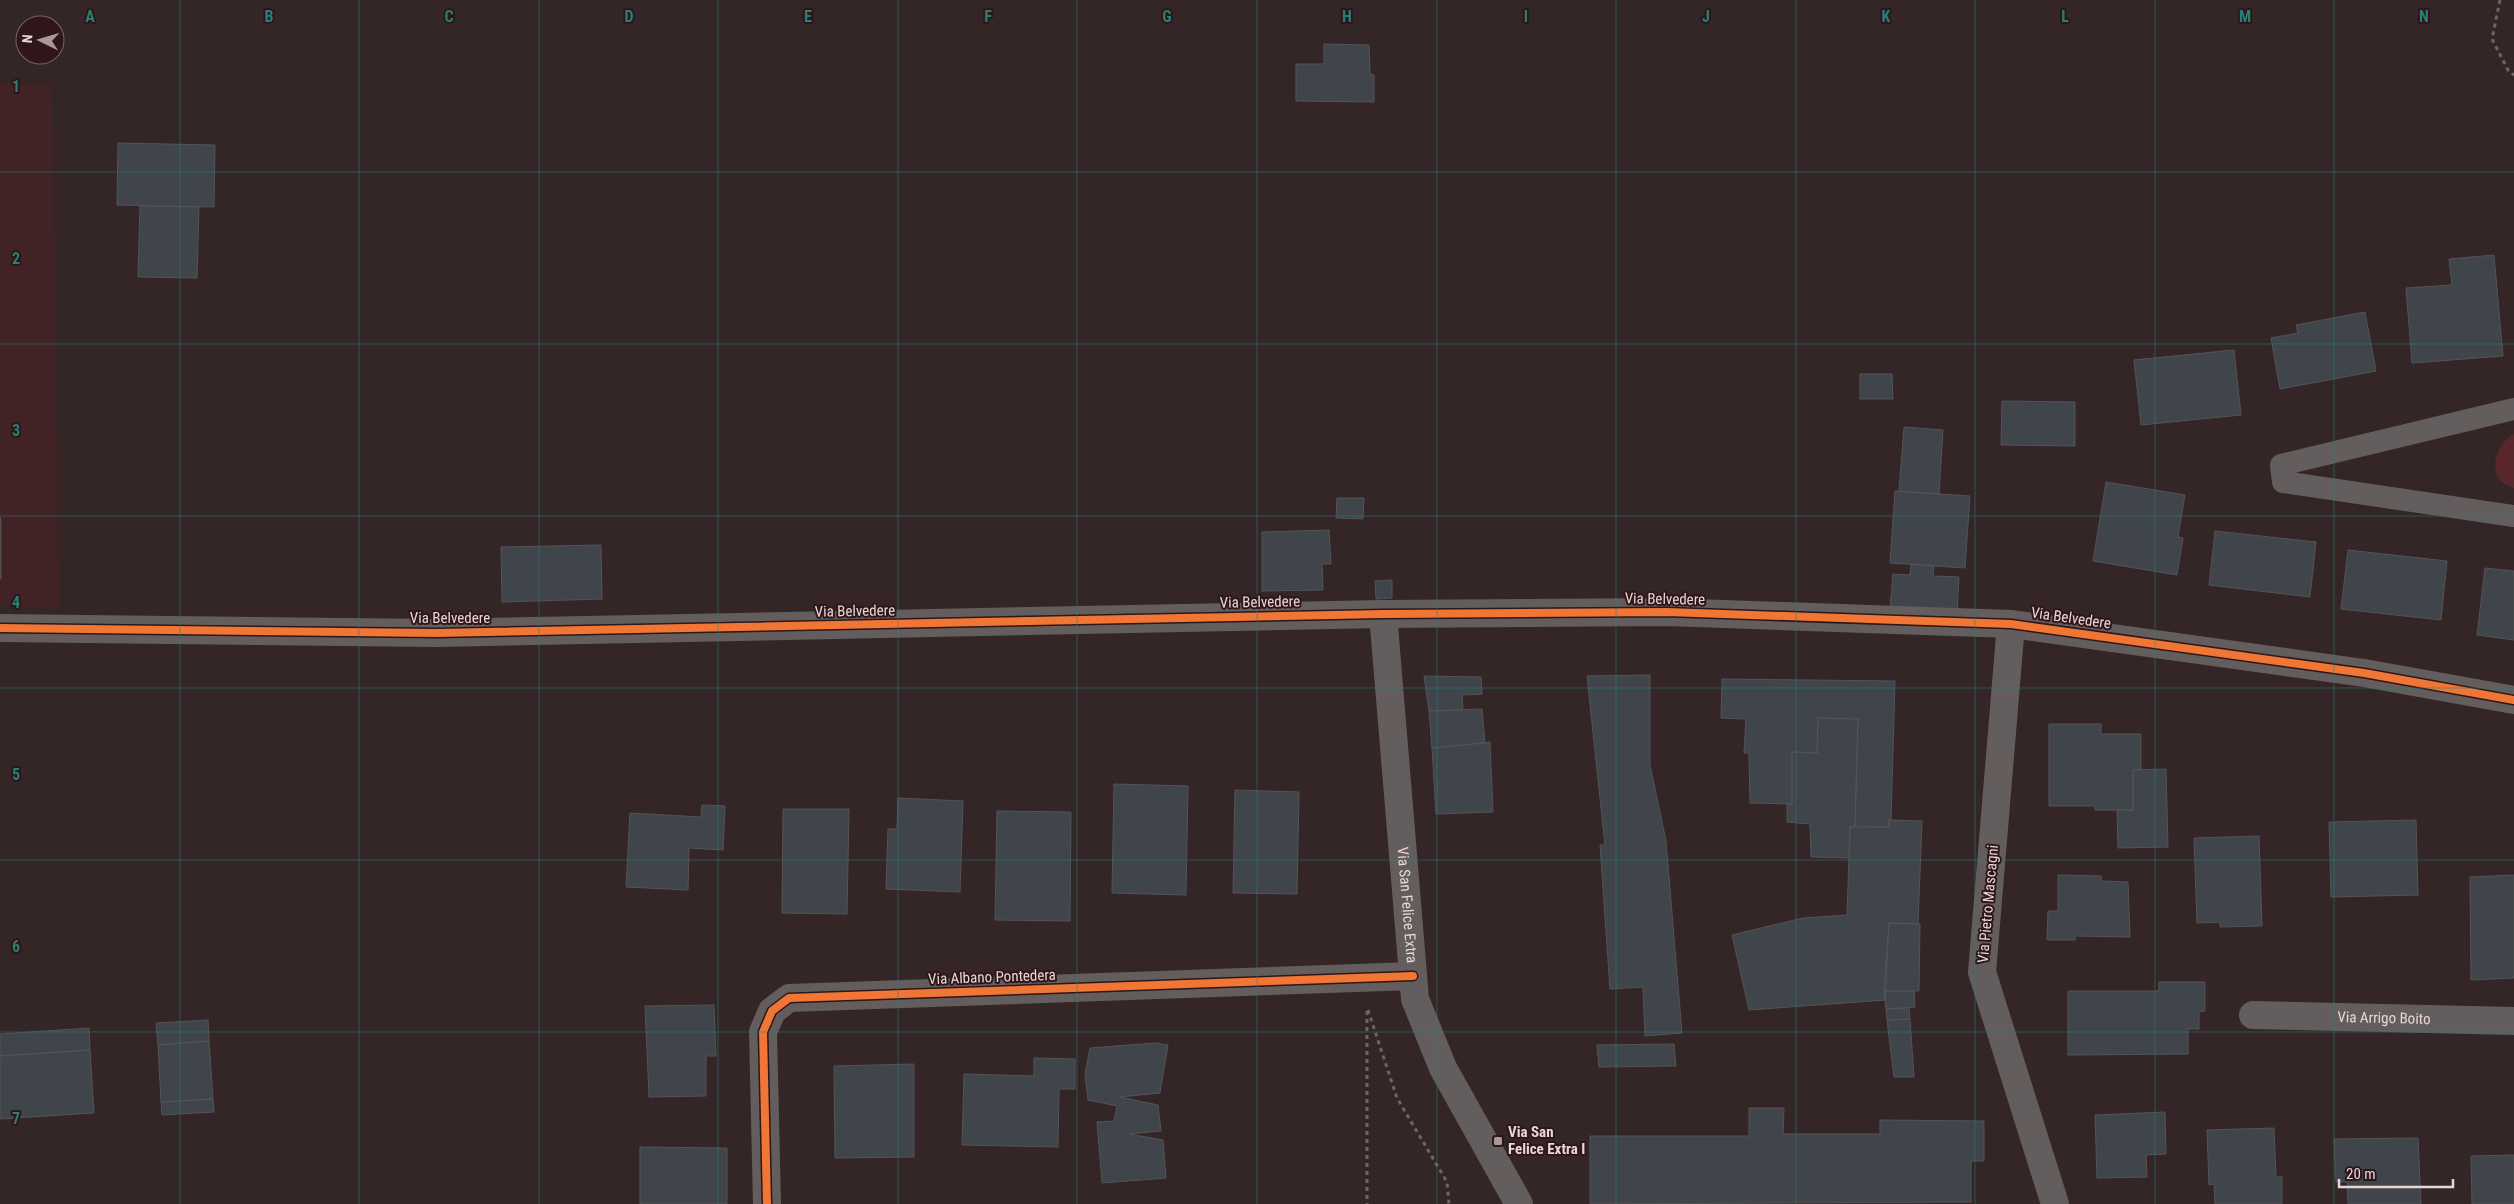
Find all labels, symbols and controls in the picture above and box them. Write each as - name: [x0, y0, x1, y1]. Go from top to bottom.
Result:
- text: A: [85, 7, 95, 26]
- text: B: [265, 7, 274, 26]
- text: C: [444, 7, 454, 26]
- text: D: [624, 7, 634, 26]
- text: E: [804, 7, 812, 26]
- text: F: [984, 7, 992, 26]
- text: G: [1162, 7, 1172, 26]
- text: H: [1342, 7, 1352, 26]
- text: I: [1524, 7, 1528, 26]
- text: J: [1702, 7, 1710, 26]
- text: K: [1882, 7, 1891, 26]
- text: L: [2061, 7, 2069, 26]
- text: M: [2239, 7, 2251, 26]
- text: N: [2419, 7, 2429, 26]
- north arrow: [15, 15, 65, 65]
- text: N: [19, 34, 35, 44]
- text: 1: [12, 77, 20, 96]
- text: 2: [12, 249, 20, 268]
- text: 3: [12, 421, 20, 440]
- street label: Via Belvedere: [1625, 589, 1705, 609]
- street label: Via Belvedere: [1220, 592, 1300, 612]
- text: 4: [12, 593, 20, 612]
- street label: Via Belvedere: [815, 601, 895, 621]
- street label: Via Belvedere: [2030, 603, 2112, 633]
- street label: Via Belvedere: [410, 609, 490, 627]
- text: 5: [12, 765, 20, 784]
- street label: Via Pietro Mascagni: [1974, 844, 2002, 964]
- street label: Via San Felice Extra: [1393, 846, 1421, 964]
- text: 6: [12, 937, 20, 956]
- street label: Via Albano Pontedera: [928, 966, 1056, 988]
- street label: Via Arrigo Boito: [2337, 1008, 2431, 1028]
- text: 7: [12, 1109, 20, 1128]
- place label: Via San Felice Extra I: [1508, 1123, 1585, 1158]
- marker: Via San Felice Extra I: [1492, 1135, 1504, 1147]
- scale bar: [2339, 1156, 2453, 1188]
- text: 20 m: [2346, 1165, 2376, 1183]

